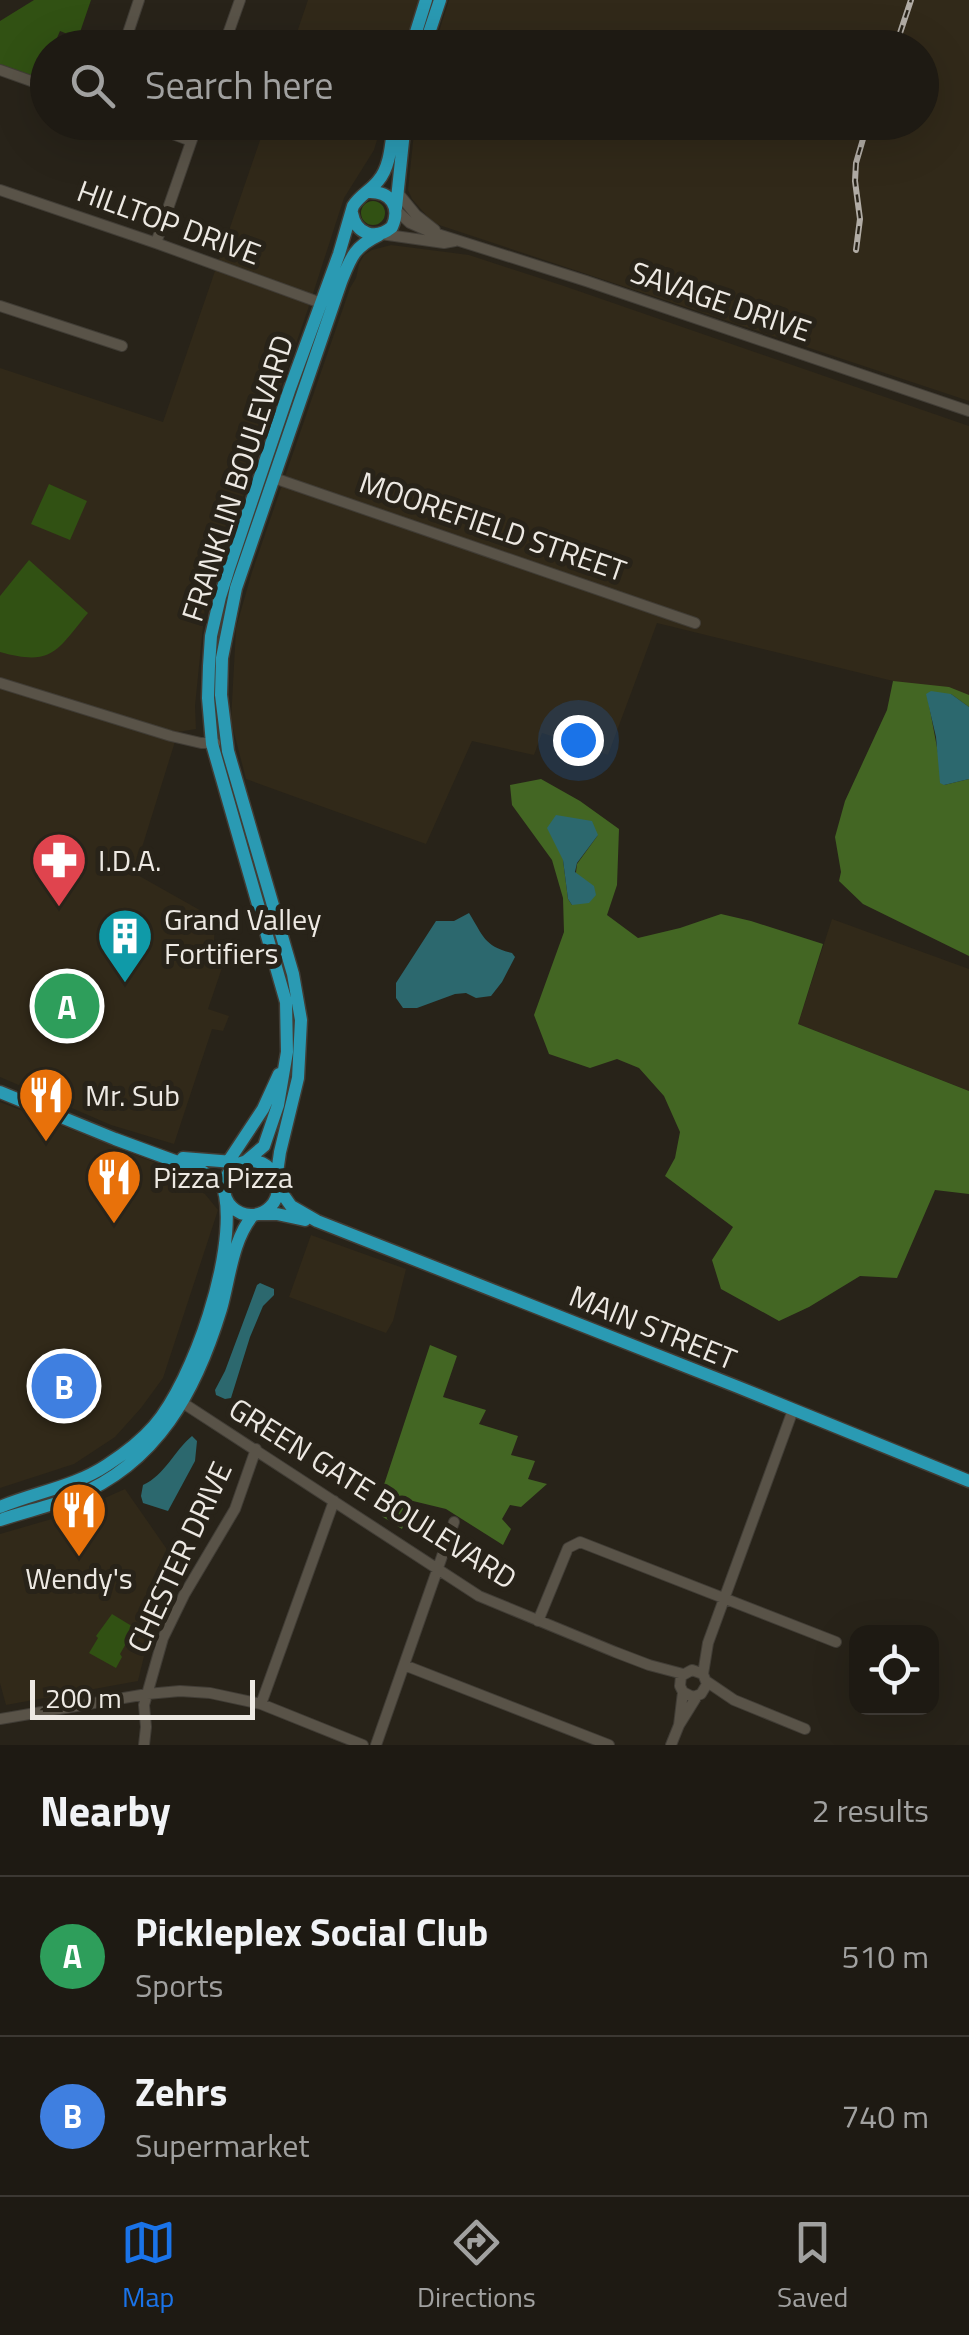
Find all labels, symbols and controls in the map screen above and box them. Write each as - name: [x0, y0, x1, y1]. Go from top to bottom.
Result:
- search box: [30, 30, 939, 140]
- text: Search here: [145, 56, 333, 114]
- icon: search: [65, 58, 120, 113]
- street label: HILLTOP DRIVE: [71, 168, 267, 276]
- street label: SAVAGE DRIVE: [625, 249, 817, 353]
- street label: FRANKLIN BOULEVARD: [169, 329, 305, 627]
- street label: MOOREFIELD STREET: [353, 459, 633, 593]
- your location: [553, 715, 604, 766]
- pharmacy icon: I.D.A.: [29, 830, 89, 909]
- place label: I.D.A.: [98, 837, 162, 883]
- place label: Grand Valley Fortifiers: [164, 896, 321, 976]
- building icon: Grand Valley Fortifiers: [95, 906, 155, 985]
- pin: A: [34, 968, 100, 1044]
- restaurant icon: Mr. Sub: [16, 1065, 76, 1144]
- place label: Mr. Sub: [85, 1072, 180, 1118]
- restaurant icon: Pizza Pizza: [84, 1147, 144, 1226]
- place label: Pizza Pizza: [153, 1154, 293, 1200]
- street label: MAIN STREET: [562, 1273, 744, 1382]
- pin: B: [32, 1348, 96, 1424]
- street label: GREEN GATE BOULEVARD: [220, 1386, 526, 1600]
- street label: CHESTER DRIVE: [115, 1454, 243, 1660]
- restaurant icon: Wendy's: [49, 1480, 109, 1559]
- place label: Wendy's: [25, 1555, 133, 1601]
- map controls: [849, 1625, 939, 1715]
- button: locate: [849, 1625, 939, 1715]
- scale bar: [30, 1675, 255, 1720]
- text: 200 m: [45, 1676, 122, 1719]
- text: Nearby: [40, 1778, 171, 1842]
- text: 2 results: [812, 1786, 929, 1834]
- text: Pickleplex Social Club: [135, 1903, 488, 1961]
- text: A: [63, 1932, 82, 1980]
- text: 510 m: [841, 1932, 929, 1980]
- text: Sports: [135, 1961, 223, 2009]
- text: Zehrs: [135, 2063, 227, 2121]
- text: B: [63, 2092, 82, 2140]
- text: 740 m: [841, 2092, 929, 2140]
- text: Supermarket: [135, 2121, 310, 2169]
- tab: Map: [121, 2215, 176, 2318]
- tab: Directions: [417, 2215, 536, 2318]
- tab: Saved: [777, 2215, 848, 2318]

